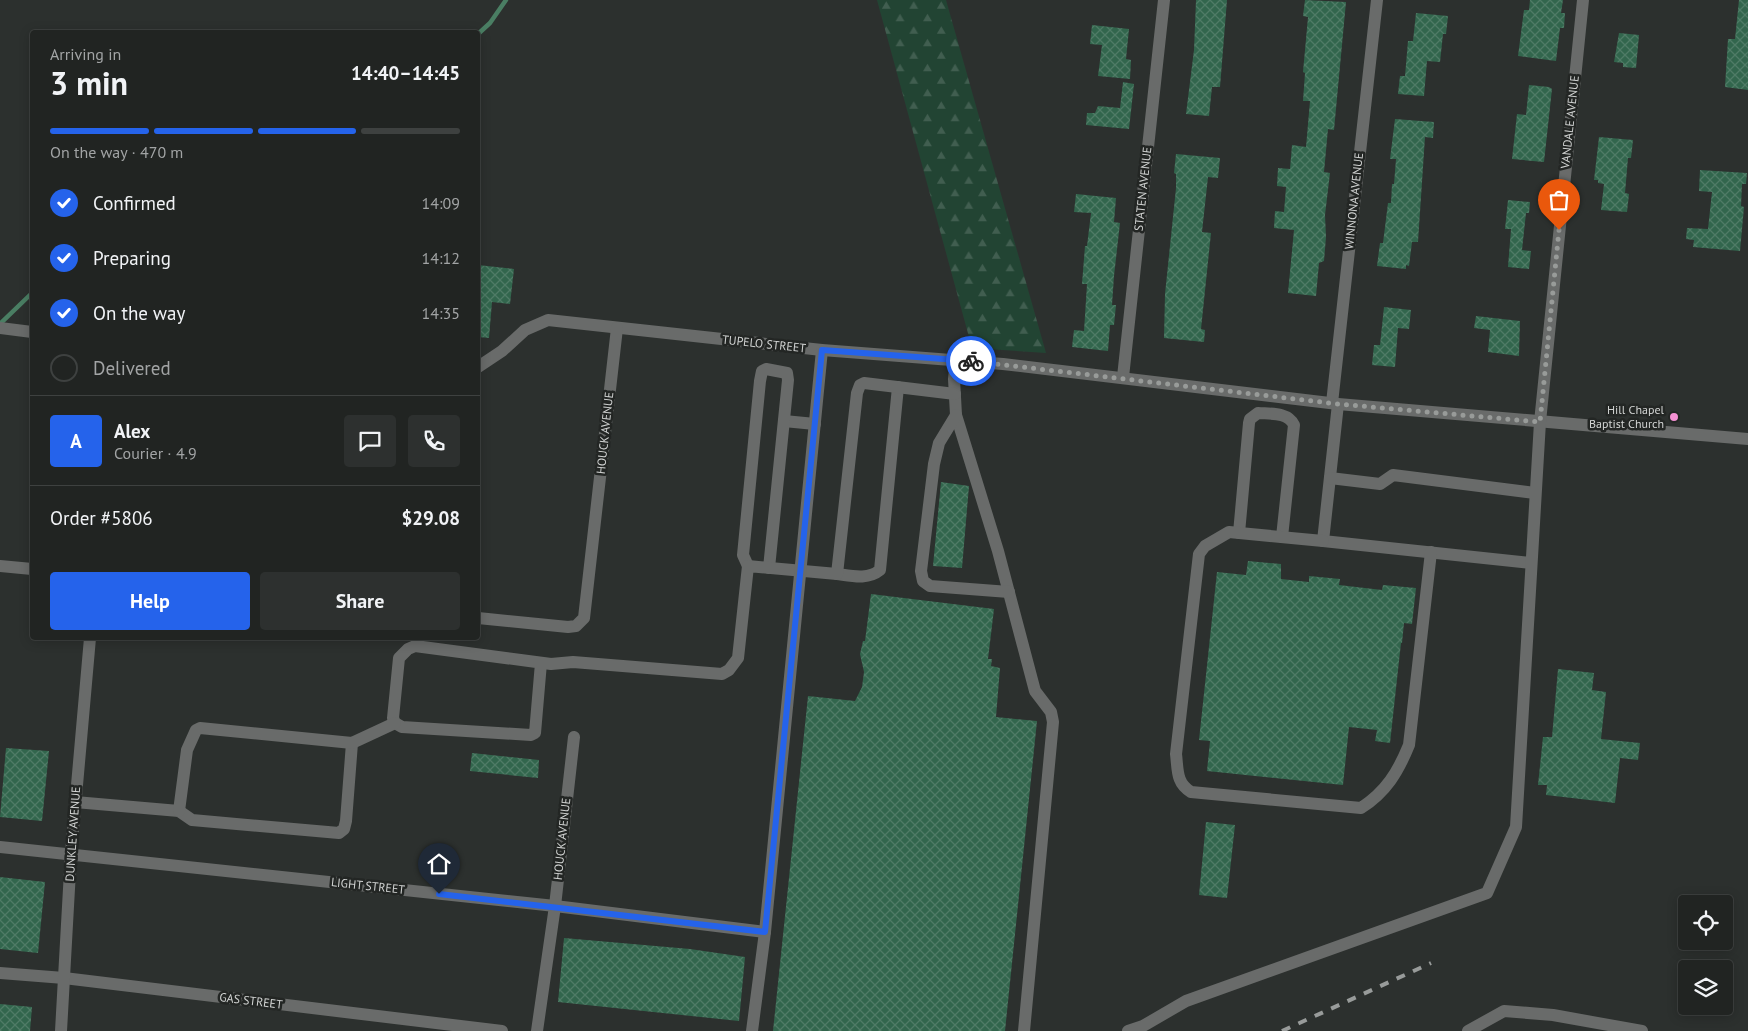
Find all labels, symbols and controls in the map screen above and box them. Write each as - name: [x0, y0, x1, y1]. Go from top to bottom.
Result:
- text: Arriving in: [50, 44, 121, 64]
- text: 14:40–14:45: [351, 61, 460, 85]
- text: 3 min: [50, 62, 128, 104]
- street label: VANDALE AVENUE: [1557, 75, 1582, 170]
- text: On the way · 470 m: [50, 142, 183, 162]
- street label: STATEN AVENUE: [1131, 146, 1154, 232]
- street label: WINNONA AVENUE: [1341, 152, 1366, 250]
- pin: [1538, 179, 1580, 230]
- icon: bag: [1545, 186, 1573, 214]
- icon: check: [50, 189, 78, 217]
- text: Confirmed: [93, 191, 176, 215]
- text: 14:09: [422, 193, 460, 213]
- icon: check: [50, 244, 78, 272]
- text: Preparing: [93, 246, 171, 270]
- text: 14:12: [422, 248, 460, 268]
- icon: check: [50, 299, 78, 327]
- text: On the way: [93, 301, 185, 325]
- text: 14:35: [422, 303, 460, 323]
- street label: TUPELO STREET: [721, 332, 807, 355]
- courier: [946, 336, 996, 386]
- icon: bike: [957, 347, 985, 375]
- text: Delivered: [93, 356, 171, 380]
- street label: HOUCK AVENUE: [593, 391, 616, 475]
- place label: Hill Chapel Baptist Church: [1589, 402, 1664, 431]
- marker: Hill Chapel Baptist Church: [1668, 411, 1680, 423]
- button: chat: [344, 415, 396, 467]
- button: phone: [408, 415, 460, 467]
- text: Alex: [114, 419, 150, 443]
- text: A: [70, 429, 82, 453]
- text: Courier · 4.9: [114, 443, 197, 463]
- text: Order #5806: [50, 506, 153, 530]
- text: $29.08: [401, 506, 460, 530]
- button: Help: [50, 572, 250, 630]
- button: Share: [260, 572, 460, 630]
- street label: DUNKLEY AVENUE: [62, 786, 83, 882]
- street label: HOUCK AVENUE: [550, 797, 573, 881]
- pin: [418, 843, 460, 894]
- icon: home: [425, 850, 453, 878]
- street label: LIGHT STREET: [330, 874, 406, 897]
- map controls: [1678, 895, 1733, 1015]
- button: locate: [1678, 895, 1733, 950]
- button: layers: [1678, 960, 1733, 1015]
- street label: GAS STREET: [219, 989, 284, 1012]

